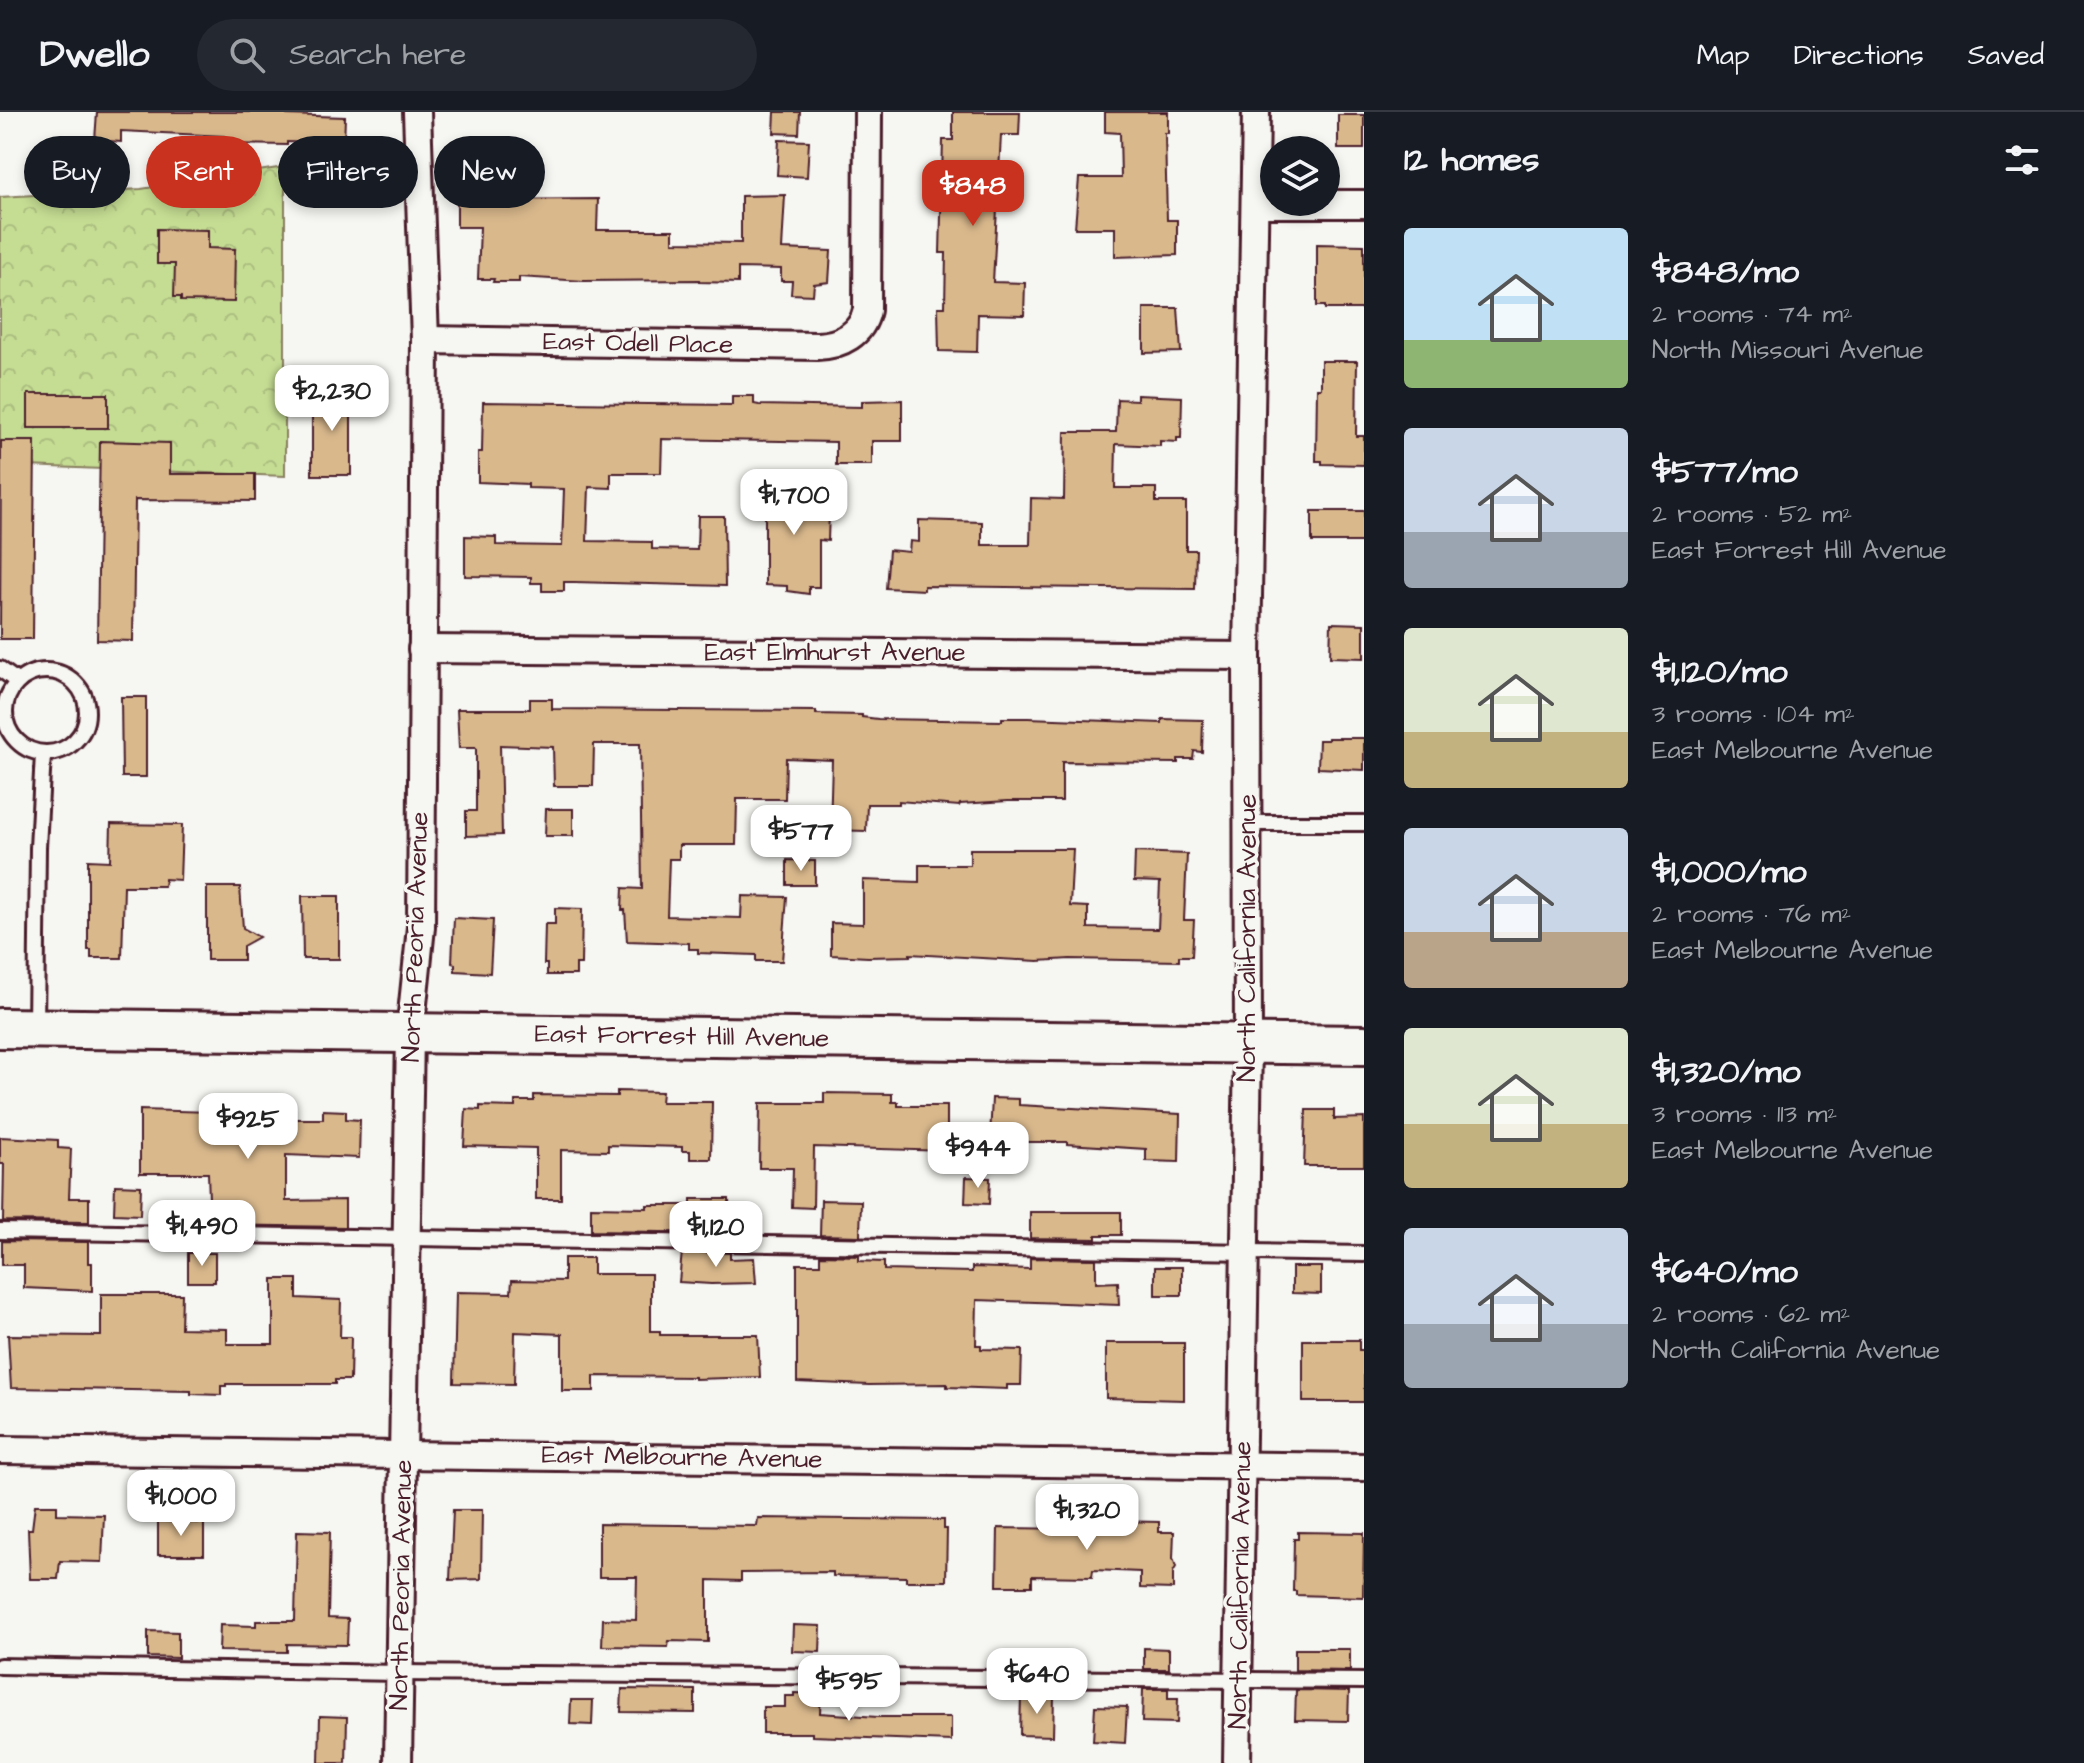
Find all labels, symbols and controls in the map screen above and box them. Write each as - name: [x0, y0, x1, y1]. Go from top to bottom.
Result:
- search box: [197, 19, 757, 91]
- text: Dwello: [40, 29, 149, 81]
- icon: search: [225, 33, 269, 77]
- text: Search here: [289, 34, 466, 76]
- text: Map: [1697, 36, 1750, 75]
- text: Directions: [1794, 36, 1924, 75]
- text: Saved: [1968, 36, 2044, 75]
- chip: Buy: [24, 136, 130, 208]
- chip: Rent: [146, 136, 262, 208]
- chip: Filters: [278, 136, 418, 208]
- chip: New: [434, 136, 545, 208]
- map controls: [1260, 136, 1340, 216]
- button: layers: [1260, 136, 1340, 216]
- text: 12 homes: [1404, 136, 1539, 184]
- icon: filters: [2000, 138, 2044, 182]
- pin: $848: [926, 160, 1020, 228]
- text: $848: [940, 168, 1006, 204]
- text: $848/mo: [1652, 248, 1799, 296]
- icon: home: [1468, 260, 1564, 356]
- text: 2 rooms · 74 m²: [1652, 296, 1853, 332]
- street label: East Odell Place: [542, 323, 734, 363]
- text: North Missouri Avenue: [1652, 332, 1924, 368]
- pin: $2,230: [267, 365, 397, 433]
- text: $2,230: [293, 373, 371, 409]
- text: $577/mo: [1652, 448, 1798, 496]
- icon: home: [1468, 460, 1564, 556]
- pin: $1,700: [729, 469, 859, 537]
- text: $1,700: [758, 477, 830, 513]
- text: 2 rooms · 52 m²: [1652, 496, 1852, 532]
- text: East Forrest Hill Avenue: [1652, 532, 1947, 568]
- street label: East Elmhurst Avenue: [704, 634, 966, 670]
- text: $1,120/mo: [1652, 648, 1788, 696]
- icon: home: [1468, 660, 1564, 756]
- text: 3 rooms · 104 m²: [1652, 696, 1855, 732]
- text: East Melbourne Avenue: [1652, 732, 1933, 768]
- street label: North California Avenue: [1229, 794, 1265, 1082]
- pin: $577: [754, 805, 848, 873]
- street label: North Peoria Avenue: [393, 811, 437, 1063]
- text: $577: [769, 813, 833, 849]
- text: $1,000/mo: [1652, 848, 1807, 896]
- icon: home: [1468, 860, 1564, 956]
- text: 2 rooms · 76 m²: [1652, 896, 1851, 932]
- text: East Melbourne Avenue: [1652, 932, 1933, 968]
- street label: East Forrest Hill Avenue: [534, 1015, 830, 1057]
- text: $1,320/mo: [1652, 1048, 1801, 1096]
- icon: home: [1468, 1060, 1564, 1156]
- pin: $925: [201, 1093, 295, 1161]
- text: 3 rooms · 113 m²: [1652, 1096, 1837, 1132]
- text: $925: [217, 1101, 279, 1137]
- pin: $944: [931, 1122, 1025, 1190]
- text: $944: [946, 1130, 1010, 1166]
- text: East Melbourne Avenue: [1652, 1132, 1933, 1168]
- pin: $1,490: [137, 1200, 267, 1268]
- pin: $1,120: [651, 1201, 781, 1269]
- text: $1,490: [166, 1208, 238, 1244]
- text: $1,120: [687, 1209, 745, 1245]
- text: $640/mo: [1652, 1248, 1798, 1296]
- icon: home: [1468, 1260, 1564, 1356]
- text: 2 rooms · 62 m²: [1652, 1296, 1850, 1332]
- text: North California Avenue: [1652, 1332, 1940, 1368]
- street label: East Melbourne Avenue: [541, 1437, 823, 1477]
- street label: North California Avenue: [1219, 1441, 1261, 1729]
- street label: North Peoria Avenue: [381, 1459, 421, 1711]
- pin: $1,000: [116, 1470, 246, 1538]
- text: $1,000: [145, 1478, 217, 1514]
- pin: $1,320: [1022, 1484, 1152, 1552]
- text: $1,320: [1054, 1492, 1120, 1528]
- pin: $640: [990, 1648, 1084, 1716]
- pin: $595: [802, 1655, 896, 1723]
- text: $640: [1005, 1656, 1069, 1692]
- text: $595: [816, 1663, 882, 1699]

